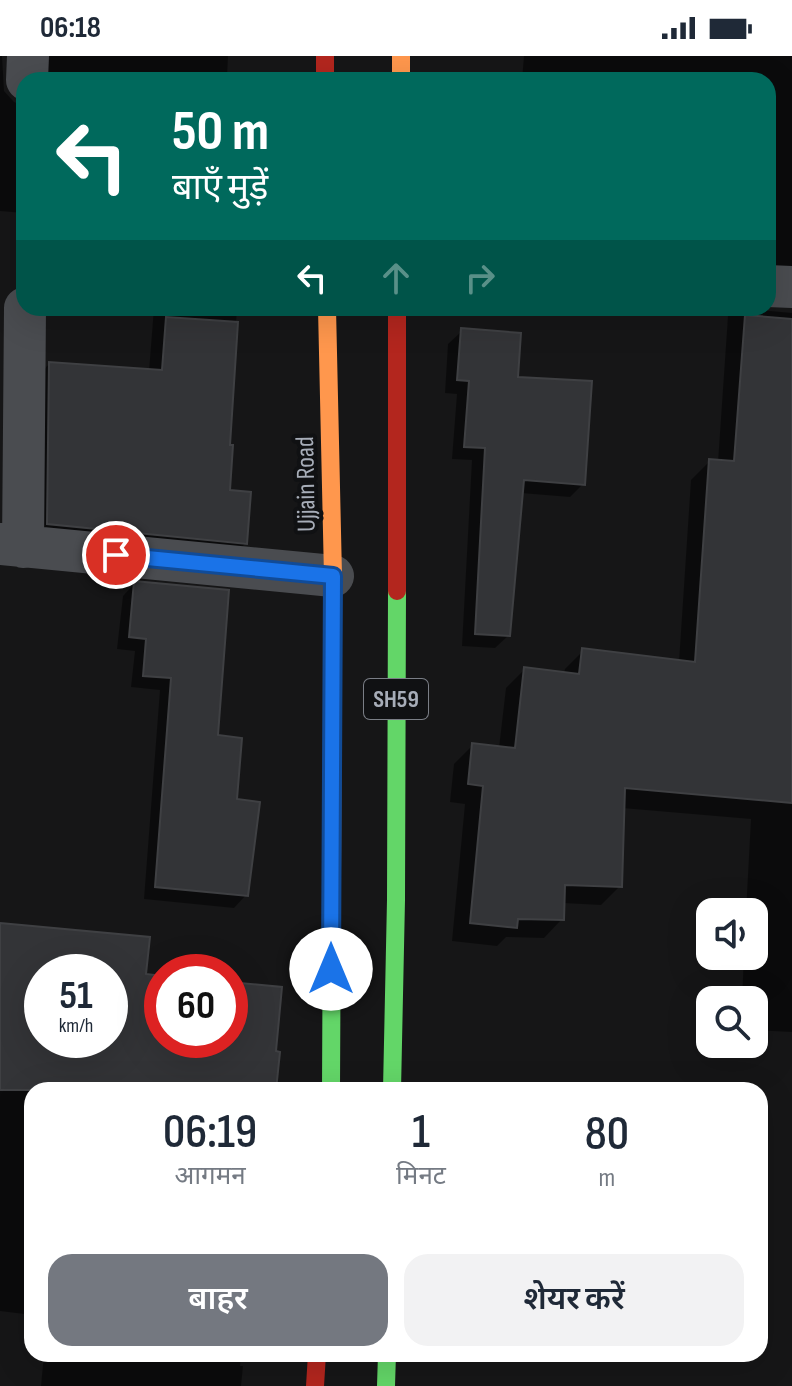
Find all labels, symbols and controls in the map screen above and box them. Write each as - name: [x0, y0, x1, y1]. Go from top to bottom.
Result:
- text: 06:18: [40, 10, 101, 46]
- text: 50 m: [172, 99, 269, 166]
- icon: left: [40, 104, 144, 208]
- text: बाएँ मुड़ें: [172, 167, 268, 210]
- icon: left: [290, 256, 334, 300]
- icon: ahead: [374, 256, 418, 300]
- icon: right: [458, 256, 502, 300]
- street label: Ujjain Road: [290, 436, 323, 532]
- pin: [82, 521, 150, 589]
- icon: arrive: [94, 533, 138, 577]
- road number: SH59: [364, 679, 428, 719]
- map controls: [696, 898, 768, 1058]
- button: sound: [696, 898, 768, 970]
- position arrow: [289, 927, 373, 1011]
- speed limit sign: 60: [144, 954, 248, 1058]
- text: 51: [59, 972, 93, 1020]
- button: search: [696, 986, 768, 1058]
- text: km/h: [59, 1014, 93, 1038]
- text: 06:19: [163, 1104, 257, 1161]
- text: 1: [412, 1104, 430, 1161]
- text: 80: [585, 1106, 629, 1163]
- text: आगमन: [174, 1161, 246, 1192]
- text: मिनट: [396, 1161, 446, 1192]
- text: m: [599, 1163, 615, 1194]
- button: बाहर: [48, 1254, 388, 1346]
- button: शेयर करें: [404, 1254, 744, 1346]

